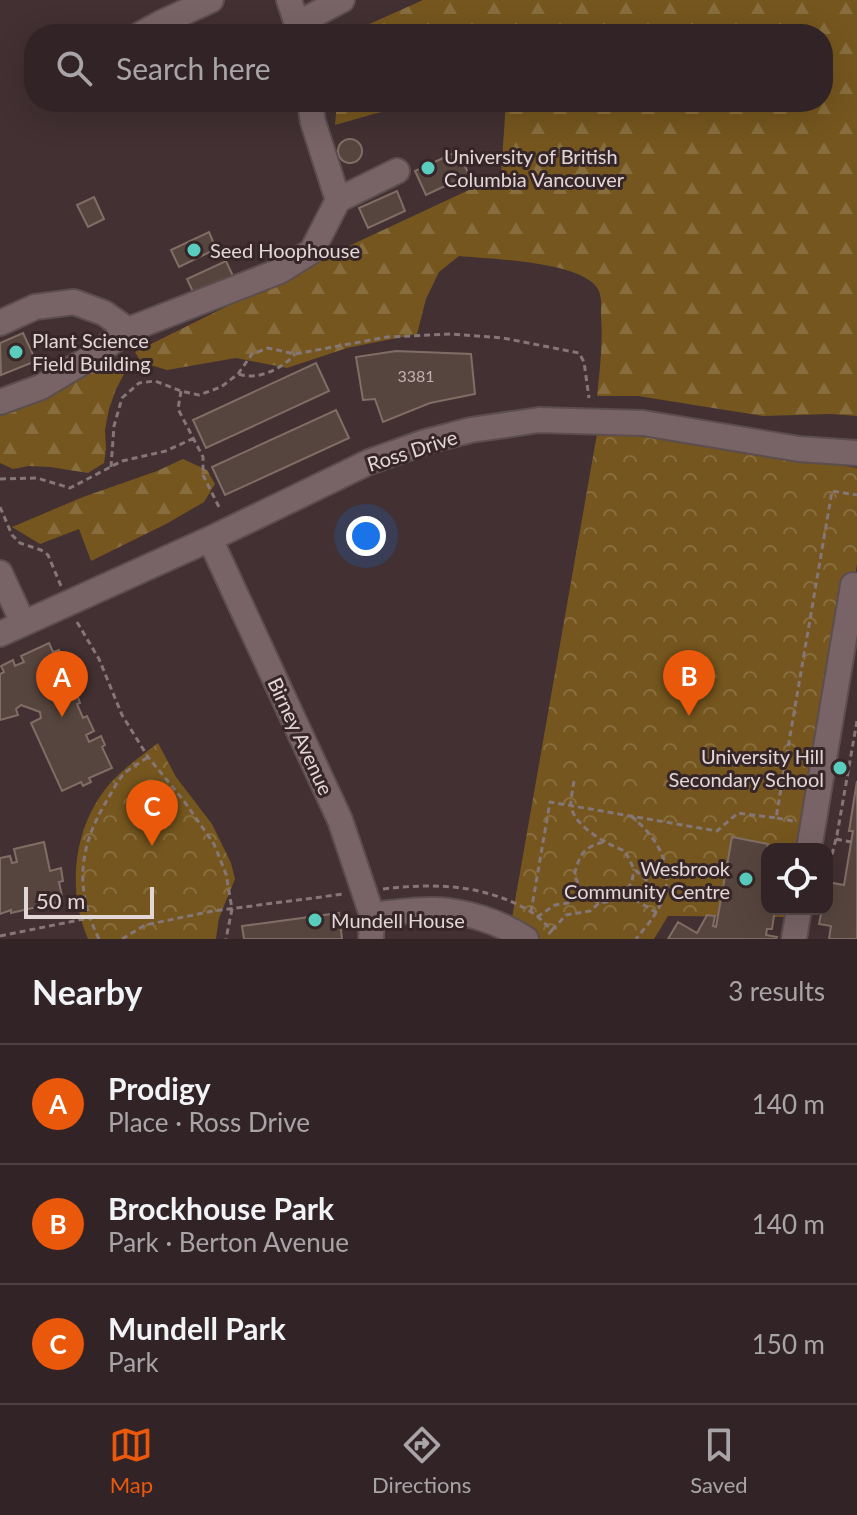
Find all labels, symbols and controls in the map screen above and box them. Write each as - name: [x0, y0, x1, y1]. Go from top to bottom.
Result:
- search box: [24, 24, 833, 112]
- icon: search: [52, 46, 96, 90]
- text: Search here: [116, 50, 271, 86]
- place label: University of British Columbia Vancouver: [444, 144, 625, 191]
- marker: University of British Columbia Vancouver: [419, 159, 437, 177]
- place label: Seed Hoophouse: [210, 238, 360, 262]
- marker: Seed Hoophouse: [185, 241, 203, 259]
- place label: Plant Science Field Building: [32, 328, 151, 375]
- marker: Plant Science Field Building: [7, 343, 25, 361]
- house number: 3381: [397, 366, 435, 385]
- street label: Ross Drive: [364, 424, 460, 476]
- your location: [346, 516, 386, 556]
- pin: B: [663, 650, 715, 716]
- pin: A: [36, 651, 88, 717]
- street label: Birney Avenue: [263, 673, 339, 799]
- place label: University Hill Secondary School: [669, 744, 824, 791]
- marker: University Hill Secondary School: [831, 759, 849, 777]
- pin: C: [126, 780, 178, 846]
- map controls: [761, 843, 833, 915]
- button: locate: [761, 843, 833, 915]
- place label: Wesbrook Community Centre: [564, 856, 731, 903]
- marker: Wesbrook Community Centre: [737, 870, 755, 888]
- scale bar: [24, 883, 154, 919]
- text: 50 m: [36, 887, 85, 914]
- place label: Mundell House: [331, 908, 465, 932]
- marker: Mundell House: [306, 911, 324, 929]
- text: Nearby: [32, 971, 143, 1012]
- text: 3 results: [728, 975, 825, 1007]
- text: Prodigy: [108, 1070, 211, 1106]
- text: A: [49, 1088, 67, 1120]
- text: 140 m: [752, 1088, 825, 1120]
- text: Place · Ross Drive: [108, 1106, 310, 1138]
- text: Brockhouse Park: [108, 1190, 334, 1226]
- text: B: [49, 1208, 67, 1240]
- text: 140 m: [752, 1208, 825, 1240]
- text: Park · Berton Avenue: [108, 1226, 349, 1258]
- text: Mundell Park: [108, 1310, 286, 1346]
- text: C: [49, 1328, 67, 1360]
- text: 150 m: [752, 1328, 825, 1360]
- text: Park: [108, 1346, 159, 1378]
- tab: Map: [109, 1423, 153, 1498]
- tab: Directions: [372, 1423, 471, 1498]
- tab: Saved: [690, 1423, 748, 1498]

